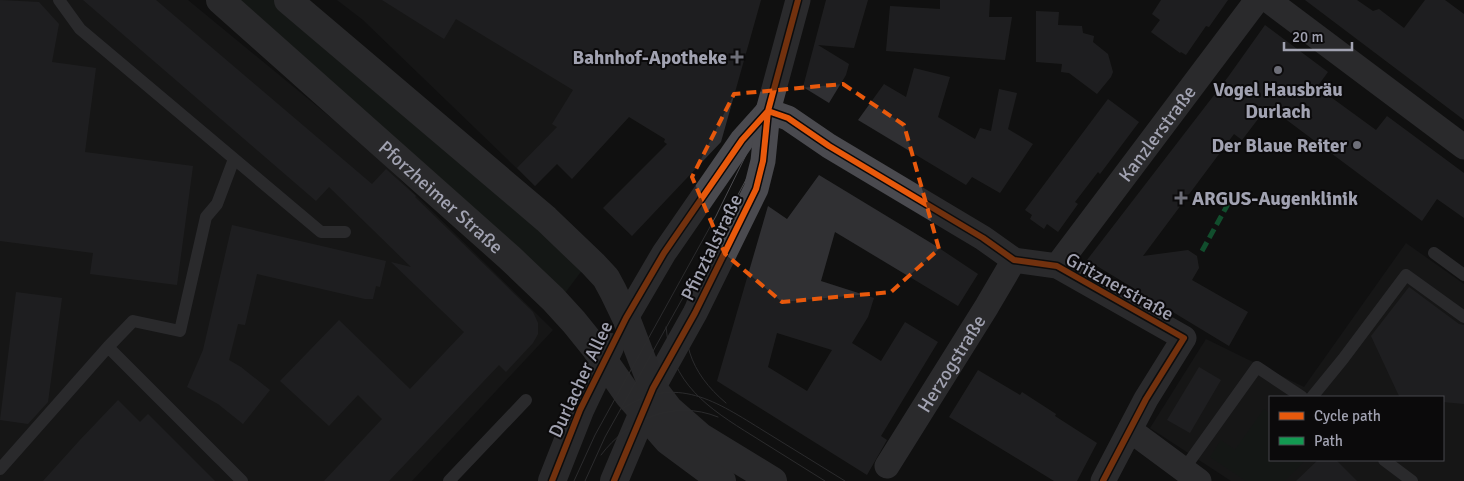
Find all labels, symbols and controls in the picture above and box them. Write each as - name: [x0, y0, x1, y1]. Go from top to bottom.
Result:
- scale bar: [1284, 20, 1352, 52]
- text: 20 m: [1292, 28, 1323, 46]
- place label: Bahnhof-Apotheke: [572, 46, 727, 70]
- marker: Bahnhof-Apotheke: [731, 51, 743, 63]
- marker: Vogel Hausbräu Durlach: [1272, 64, 1284, 76]
- place label: Vogel Hausbräu Durlach: [1213, 78, 1343, 124]
- street label: Kanzlerstraße: [1114, 81, 1202, 187]
- place label: Der Blaue Reiter: [1211, 134, 1347, 158]
- street label: Pforzheimer Straße: [373, 136, 508, 259]
- marker: Der Blaue Reiter: [1351, 139, 1363, 151]
- place label: ARGUS-Augenklinik: [1192, 187, 1358, 211]
- street label: Pfinztalstraße: [676, 190, 748, 305]
- marker: ARGUS-Augenklinik: [1174, 191, 1188, 205]
- street label: Gritznerstraße: [1061, 247, 1178, 326]
- street label: Herzogstraße: [913, 311, 991, 417]
- street label: Durlacher Allee: [543, 317, 618, 442]
- legend: [1269, 396, 1444, 461]
- text: Cycle path: [1314, 407, 1381, 425]
- text: Path: [1314, 432, 1343, 450]

